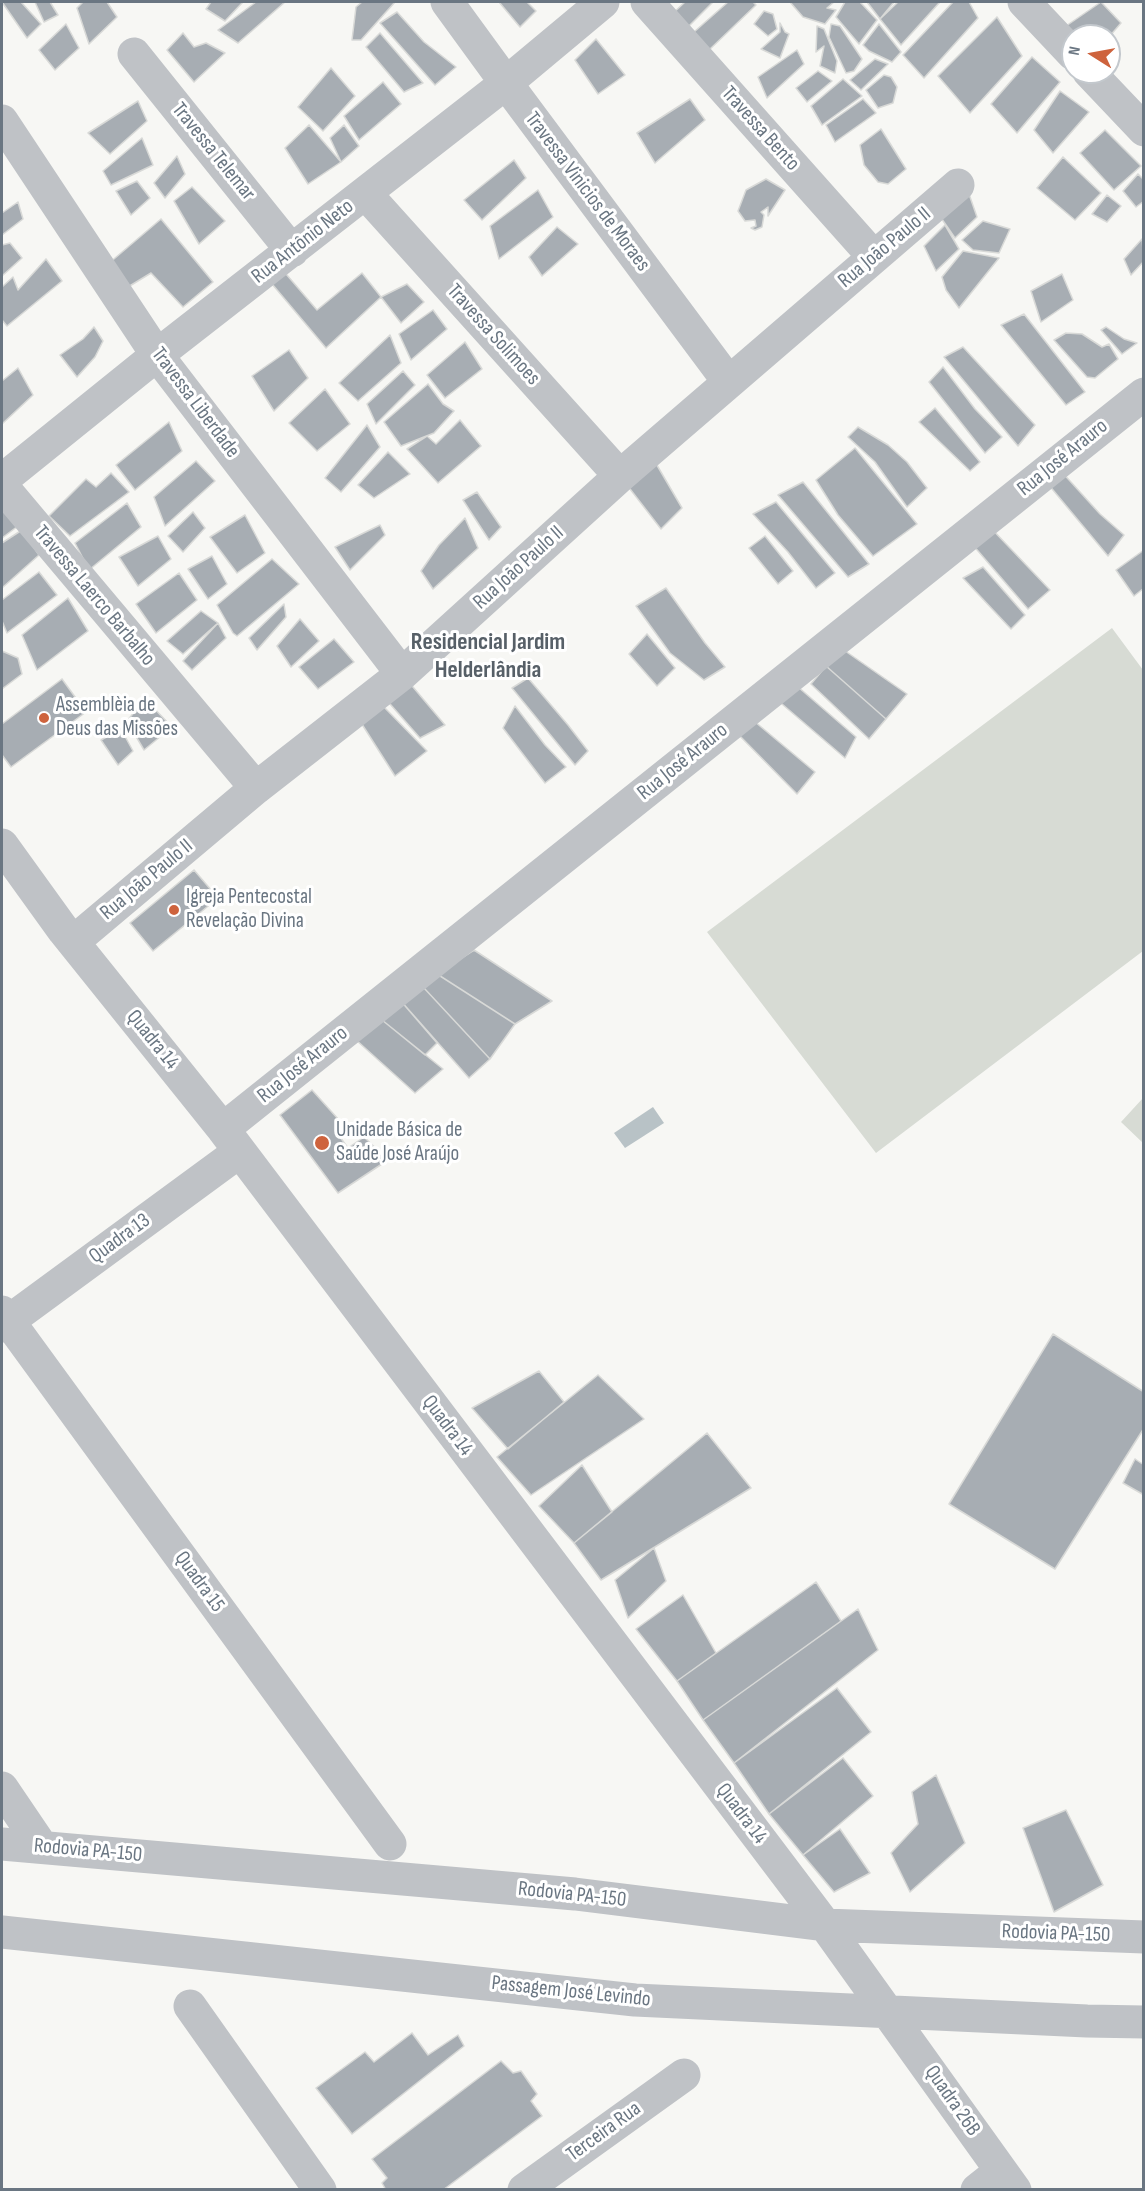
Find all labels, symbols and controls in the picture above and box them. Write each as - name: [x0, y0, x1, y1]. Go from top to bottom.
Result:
- north arrow: [1061, 24, 1121, 84]
- text: N: [1065, 45, 1085, 57]
- street label: Travessa Bento: [715, 82, 805, 176]
- street label: Travessa Telemar: [166, 98, 260, 206]
- street label: Travessa Vinicios de Moraes: [519, 107, 655, 277]
- street label: Rua Antônio Neto: [247, 194, 359, 290]
- street label: Rua João Paulo II: [834, 202, 936, 294]
- street label: Travessa Solimoes: [441, 279, 545, 391]
- street label: Travessa Liberdade: [145, 343, 245, 463]
- street label: Rua José Arauro: [1013, 414, 1113, 502]
- street label: Travessa Laerco Barbalho: [28, 521, 160, 671]
- street label: Rua João Paulo II: [469, 521, 569, 615]
- district label: Residencial Jardim Helderlândia: [411, 629, 565, 685]
- place label: Assemblèia de Deus das Missões: [56, 693, 178, 743]
- marker: Assemblèia de Deus das Missões: [37, 711, 51, 725]
- street label: Rua José Arauro: [633, 718, 733, 806]
- street label: Rua João Paulo II: [96, 834, 198, 926]
- place label: Igreja Pentecostal Revelação Divina: [186, 885, 312, 935]
- marker: Igreja Pentecostal Revelação Divina: [167, 903, 181, 917]
- street label: Quadra 14: [120, 1005, 184, 1075]
- street label: Rua José Arauro: [253, 1021, 353, 1109]
- place label: Unidade Básica de Saúde José Araújo: [336, 1118, 462, 1168]
- marker: Unidade Básica de Saúde José Araújo: [313, 1134, 331, 1152]
- street label: Quadra 13: [85, 1208, 155, 1270]
- street label: Quadra 14: [416, 1391, 478, 1461]
- street label: Quadra 15: [169, 1547, 229, 1617]
- street label: Quadra 14: [710, 1779, 772, 1849]
- street label: Rodovia PA-150: [33, 1834, 143, 1868]
- street label: Rodovia PA-150: [517, 1877, 627, 1913]
- street label: Rodovia PA-150: [1001, 1920, 1111, 1948]
- street label: Passagem José Levindo: [490, 1971, 652, 2013]
- street label: Quadra 26B: [919, 2061, 985, 2141]
- street label: Terceira Rua: [562, 2097, 646, 2167]

